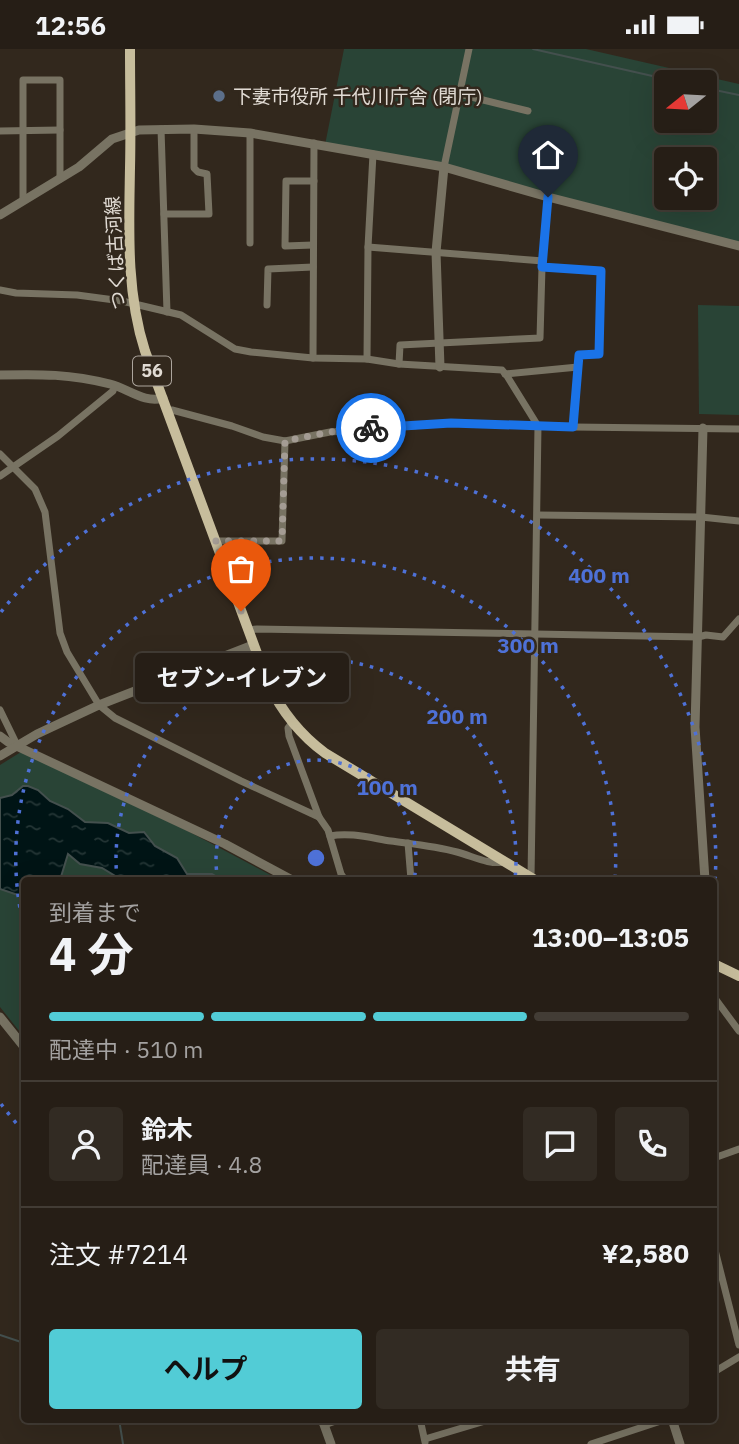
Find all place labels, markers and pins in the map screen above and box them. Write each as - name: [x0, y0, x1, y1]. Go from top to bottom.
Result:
- place label: 下妻市役所 千代川庁舎 (閉庁): [233, 84, 483, 108]
- marker: 下妻市役所 千代川庁舎 (閉庁): [211, 88, 227, 104]
- pin: [518, 125, 578, 197]
- pin: [211, 539, 271, 611]
- callout: セブン-イレブン: [134, 653, 348, 702]
- centre of rings: [304, 846, 328, 870]

